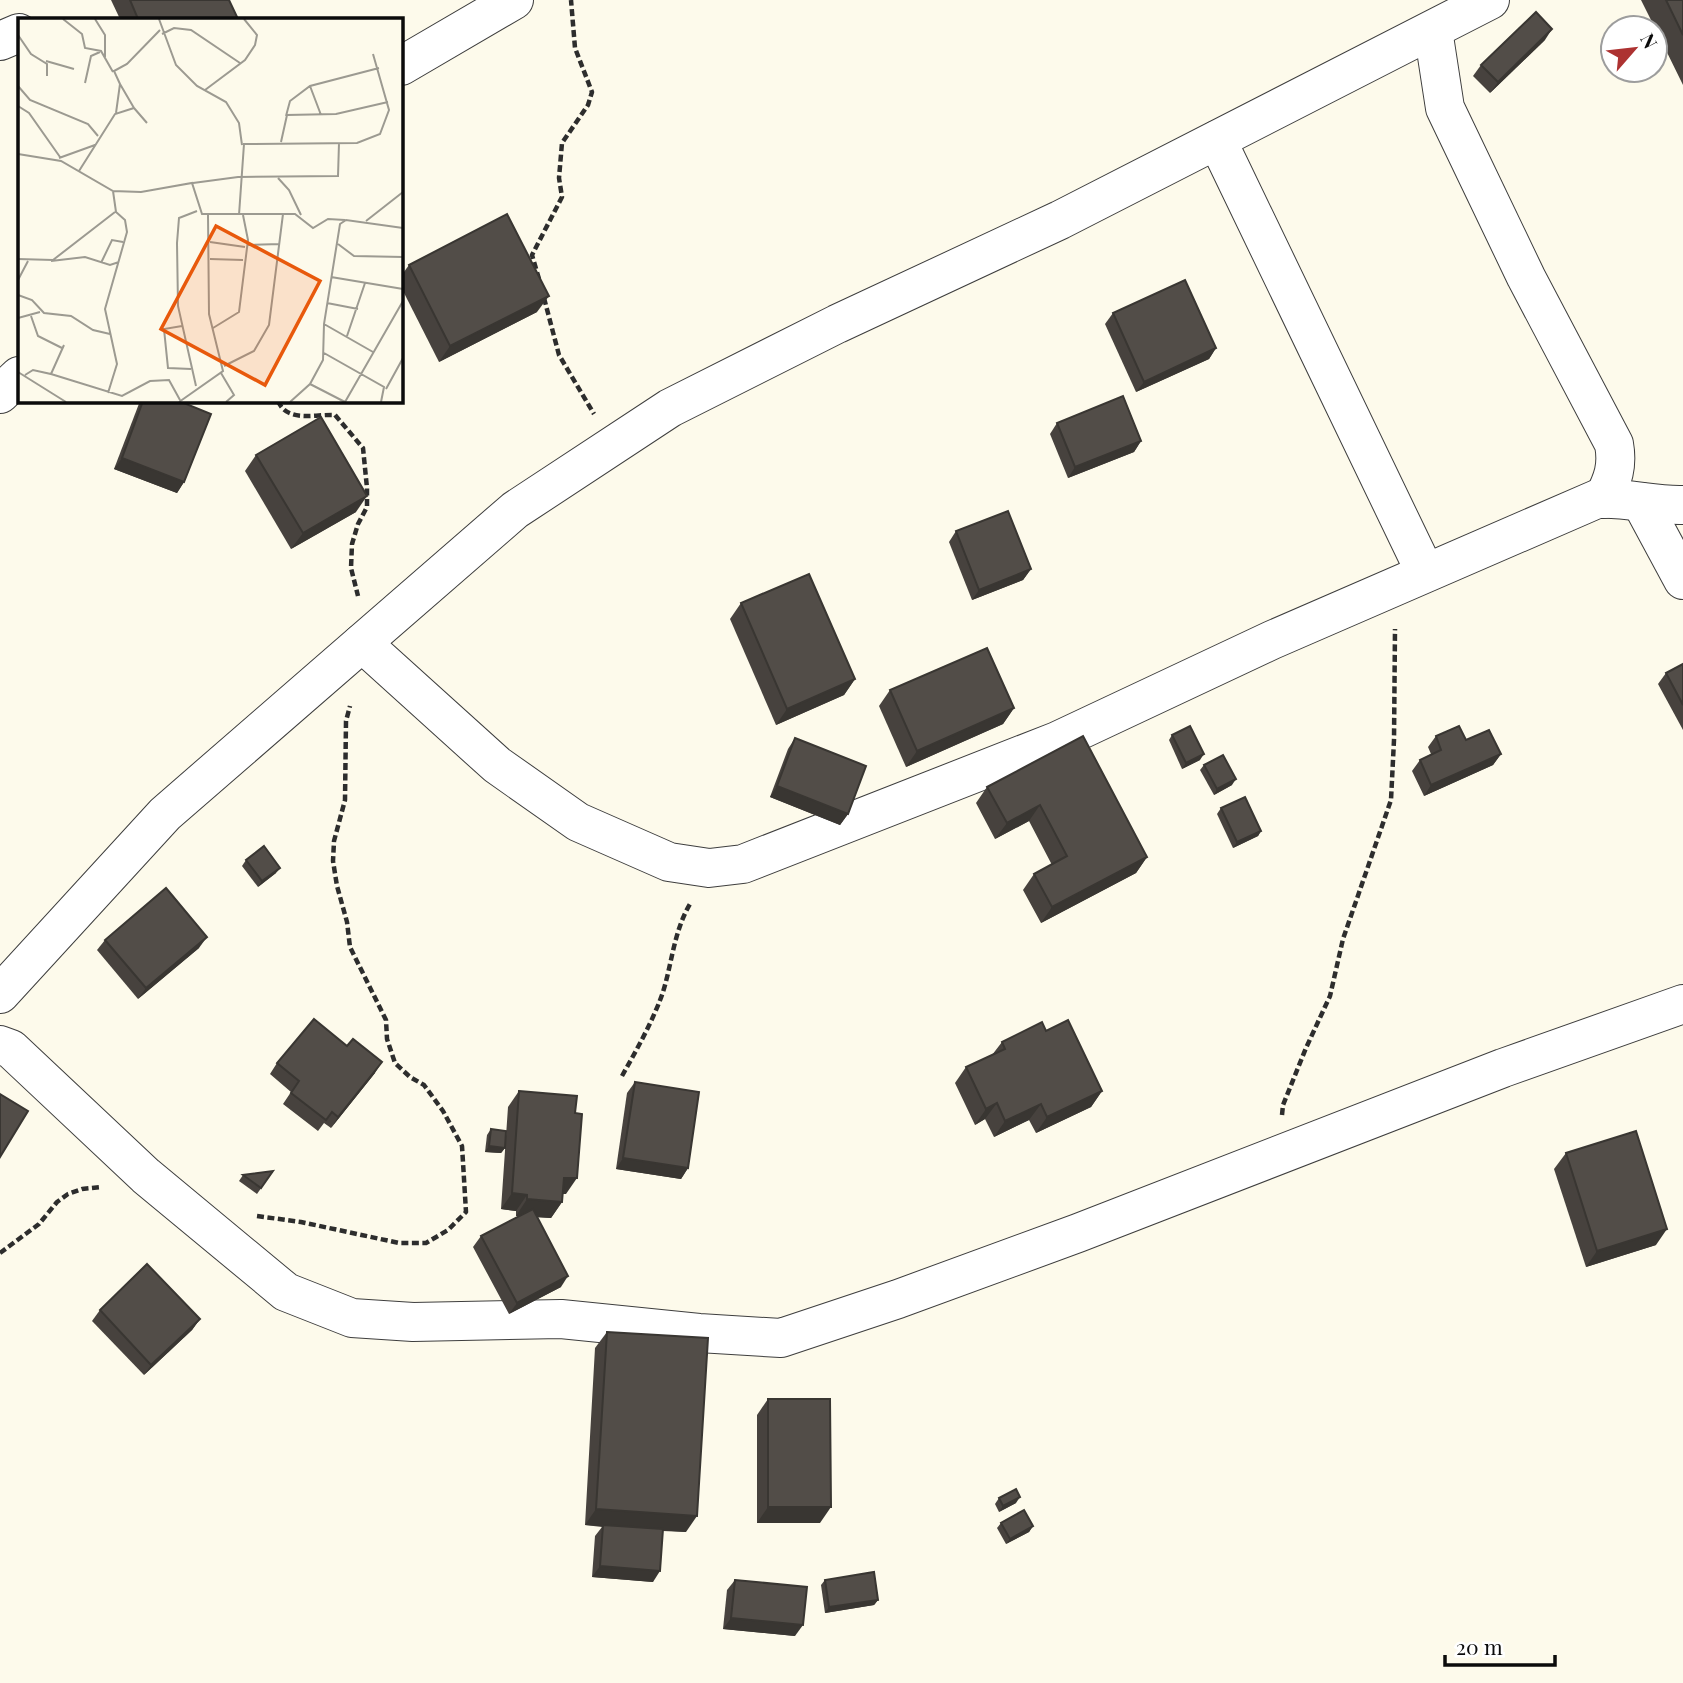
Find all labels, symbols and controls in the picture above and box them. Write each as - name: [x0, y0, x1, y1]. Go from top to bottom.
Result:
- north arrow: [1599, 14, 1669, 84]
- inset map: [18, 18, 402, 402]
- text: N: [1635, 28, 1665, 53]
- scale bar: [1445, 1624, 1555, 1668]
- text: 20 m: [1456, 1632, 1503, 1660]

